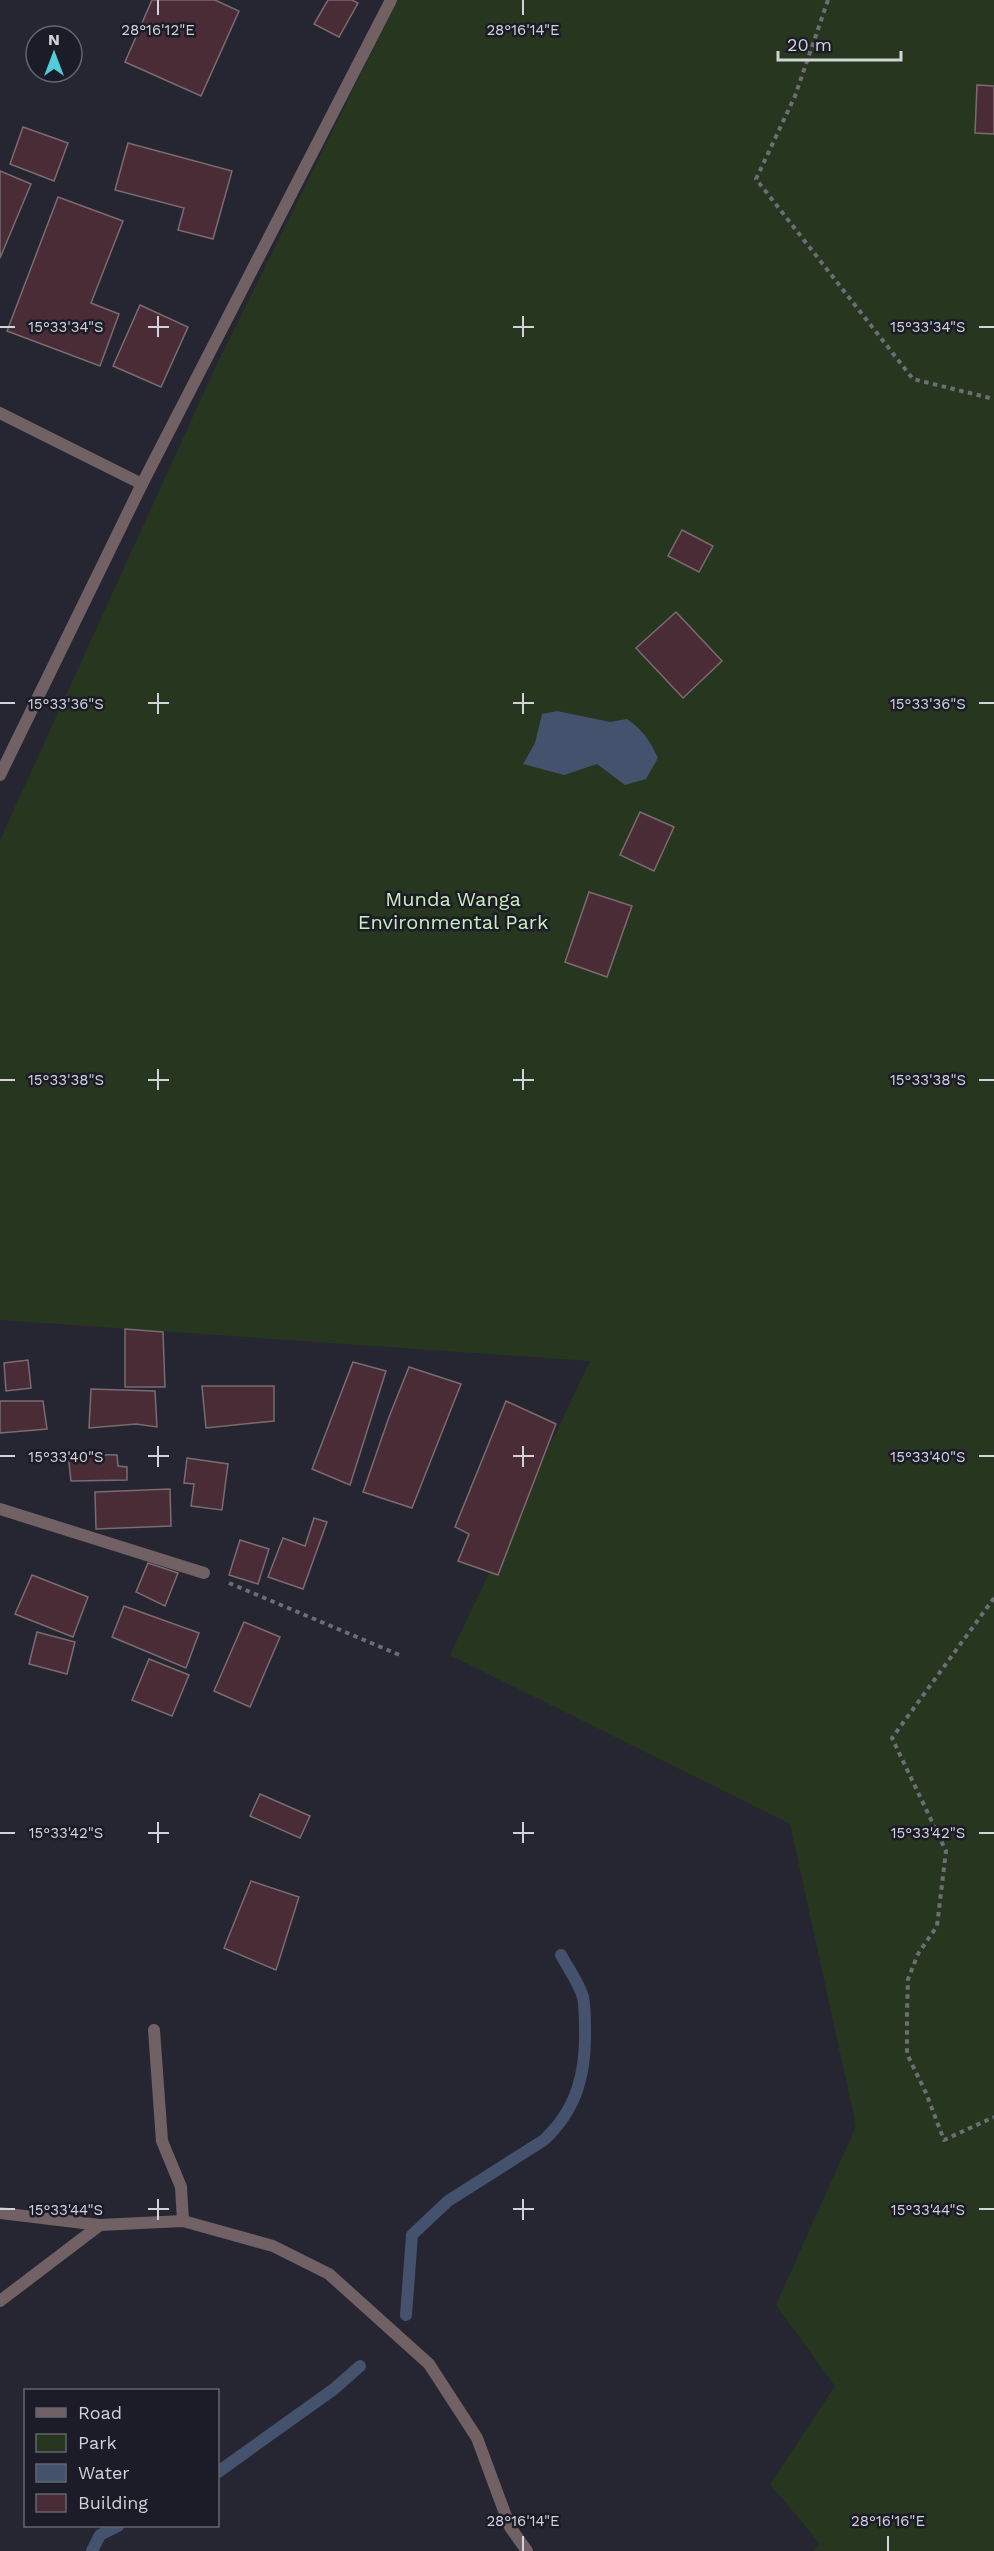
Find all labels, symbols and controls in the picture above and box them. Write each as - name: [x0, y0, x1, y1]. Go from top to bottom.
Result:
- text: 28°16'12"E: [121, 21, 195, 39]
- text: 28°16'14"E: [486, 21, 560, 39]
- north arrow: [24, 24, 84, 84]
- scale bar: [778, 24, 901, 62]
- text: N: [48, 30, 60, 49]
- text: 20 m: [787, 34, 832, 55]
- text: 15°33'34"S: [28, 318, 104, 336]
- text: 15°33'34"S: [890, 318, 966, 336]
- text: 15°33'36"S: [28, 695, 104, 713]
- text: 15°33'36"S: [890, 695, 966, 713]
- park label: Munda Wanga Environmental Park: [358, 887, 548, 934]
- text: 15°33'38"S: [28, 1071, 104, 1089]
- text: 15°33'38"S: [890, 1071, 966, 1089]
- text: 15°33'40"S: [28, 1448, 104, 1466]
- text: 15°33'40"S: [890, 1448, 966, 1466]
- text: 15°33'42"S: [29, 1824, 103, 1842]
- text: 15°33'42"S: [891, 1824, 965, 1842]
- text: 15°33'44"S: [29, 2201, 103, 2219]
- text: 15°33'44"S: [891, 2201, 965, 2219]
- legend: [24, 2389, 219, 2527]
- text: Road: [78, 2402, 122, 2423]
- text: Park: [78, 2432, 117, 2453]
- text: Water: [78, 2462, 130, 2483]
- text: Building: [78, 2492, 148, 2513]
- text: 28°16'14"E: [486, 2512, 560, 2530]
- text: 28°16'16"E: [851, 2512, 925, 2530]

